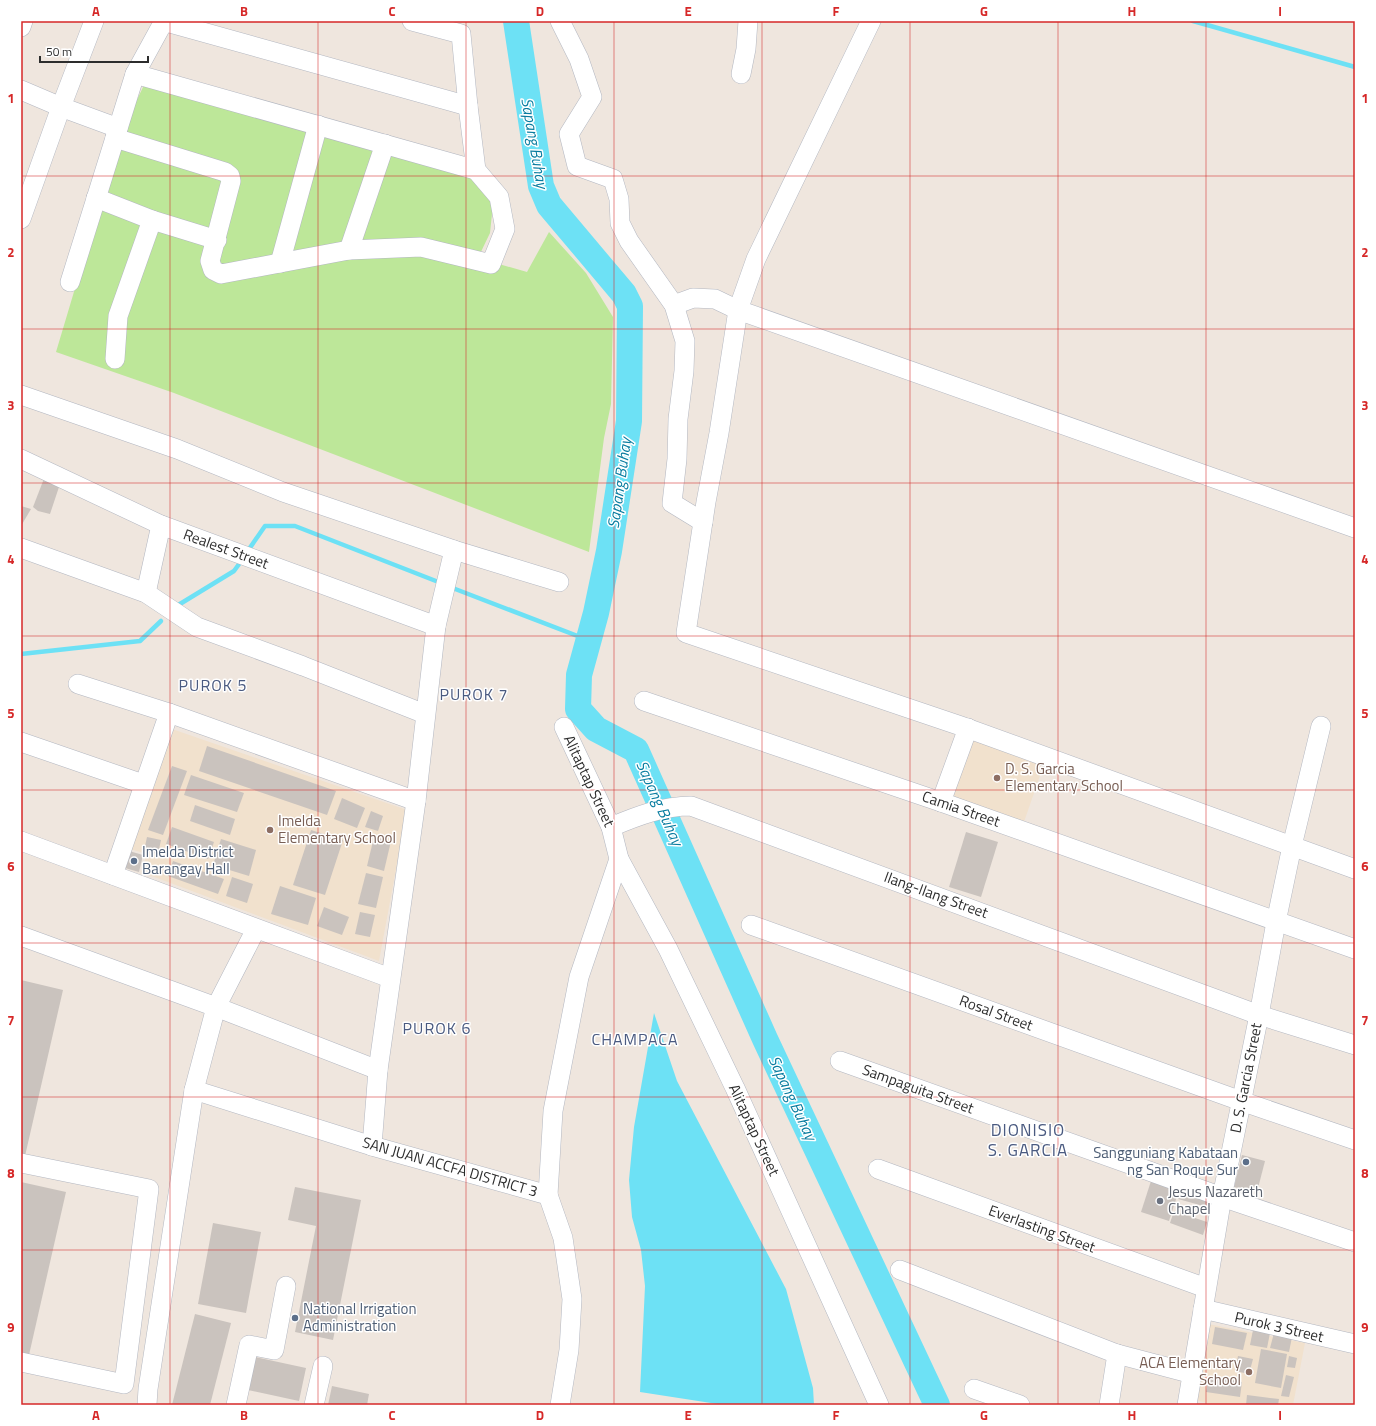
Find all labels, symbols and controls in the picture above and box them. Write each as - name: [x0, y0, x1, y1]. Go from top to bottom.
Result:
- text: A: [92, 1, 100, 21]
- text: B: [240, 1, 248, 21]
- text: C: [388, 1, 396, 21]
- text: D: [536, 1, 544, 21]
- text: E: [684, 1, 692, 21]
- text: F: [833, 1, 840, 21]
- text: G: [980, 1, 988, 21]
- text: H: [1128, 1, 1136, 21]
- text: I: [1278, 1, 1282, 21]
- scale bar: [40, 38, 148, 64]
- text: 50 m: [46, 42, 72, 61]
- text: 1: [7, 88, 15, 108]
- text: 1: [1361, 88, 1369, 108]
- water label: Sapang Buhay: [515, 96, 555, 192]
- text: 2: [7, 242, 15, 262]
- text: 2: [1361, 242, 1369, 262]
- text: 3: [7, 395, 15, 415]
- text: 3: [1361, 395, 1369, 415]
- water label: Sapang Buhay: [601, 434, 637, 530]
- street label: Realest Street: [180, 522, 273, 575]
- text: 4: [7, 549, 15, 569]
- text: 4: [1361, 549, 1369, 569]
- district label: PUROK 5: [179, 673, 247, 697]
- district label: PUROK 7: [440, 682, 508, 706]
- text: 5: [7, 703, 15, 723]
- text: 5: [1361, 703, 1369, 723]
- street label: Alitaptap Street: [558, 731, 621, 831]
- water label: Sapang Buhay: [630, 756, 690, 851]
- place label: D. S. Garcia Elementary School: [1005, 757, 1123, 797]
- marker: D. S. Garcia Elementary School: [992, 773, 1002, 783]
- street label: Camia Street: [919, 784, 1004, 833]
- place label: Imelda Elementary School: [278, 809, 396, 849]
- marker: Imelda Elementary School: [265, 825, 275, 835]
- place label: Imelda District Barangay Hall: [142, 840, 234, 880]
- text: 6: [7, 856, 15, 876]
- marker: Imelda District Barangay Hall: [129, 856, 139, 866]
- text: 6: [1361, 856, 1369, 876]
- street label: Ilang-Ilang Street: [881, 865, 992, 924]
- street label: Rosal Street: [956, 989, 1037, 1037]
- text: 7: [7, 1010, 15, 1030]
- text: 7: [1361, 1010, 1369, 1030]
- district label: PUROK 6: [403, 1016, 471, 1040]
- street label: D. S. Garcia Street: [1224, 1020, 1268, 1135]
- district label: CHAMPACA: [591, 1027, 679, 1051]
- water label: Sapang Buhay: [763, 1052, 824, 1146]
- street label: Sampaguita Street: [859, 1058, 978, 1120]
- street label: Alitaptap Street: [723, 1080, 786, 1180]
- district label: DIONISIO S. GARCIA: [988, 1117, 1068, 1163]
- street label: SAN JUAN ACCFA DISTRICT 3: [360, 1130, 540, 1203]
- place label: Sangguniang Kabataan ng San Roque Sur: [1093, 1141, 1238, 1181]
- marker: Sangguniang Kabataan ng San Roque Sur: [1241, 1157, 1251, 1167]
- text: 8: [7, 1163, 15, 1183]
- text: 8: [1361, 1163, 1369, 1183]
- place label: Jesus Nazareth Chapel: [1168, 1180, 1263, 1220]
- marker: Jesus Nazareth Chapel: [1155, 1196, 1165, 1206]
- street label: Everlasting Street: [986, 1199, 1100, 1259]
- place label: National Irrigation Administration: [303, 1297, 417, 1337]
- street label: Purok 3 Street: [1232, 1305, 1327, 1348]
- marker: National Irrigation Administration: [290, 1313, 300, 1323]
- text: 9: [7, 1317, 15, 1337]
- text: 9: [1361, 1317, 1369, 1337]
- place label: ACA Elementary School: [1139, 1351, 1241, 1391]
- marker: ACA Elementary School: [1244, 1367, 1254, 1377]
- text: A: [92, 1405, 100, 1425]
- text: B: [240, 1405, 248, 1425]
- text: C: [388, 1405, 396, 1425]
- text: D: [536, 1405, 544, 1425]
- text: E: [684, 1405, 692, 1425]
- text: F: [833, 1405, 840, 1425]
- text: G: [980, 1405, 988, 1425]
- text: H: [1128, 1405, 1136, 1425]
- text: I: [1278, 1405, 1282, 1425]

